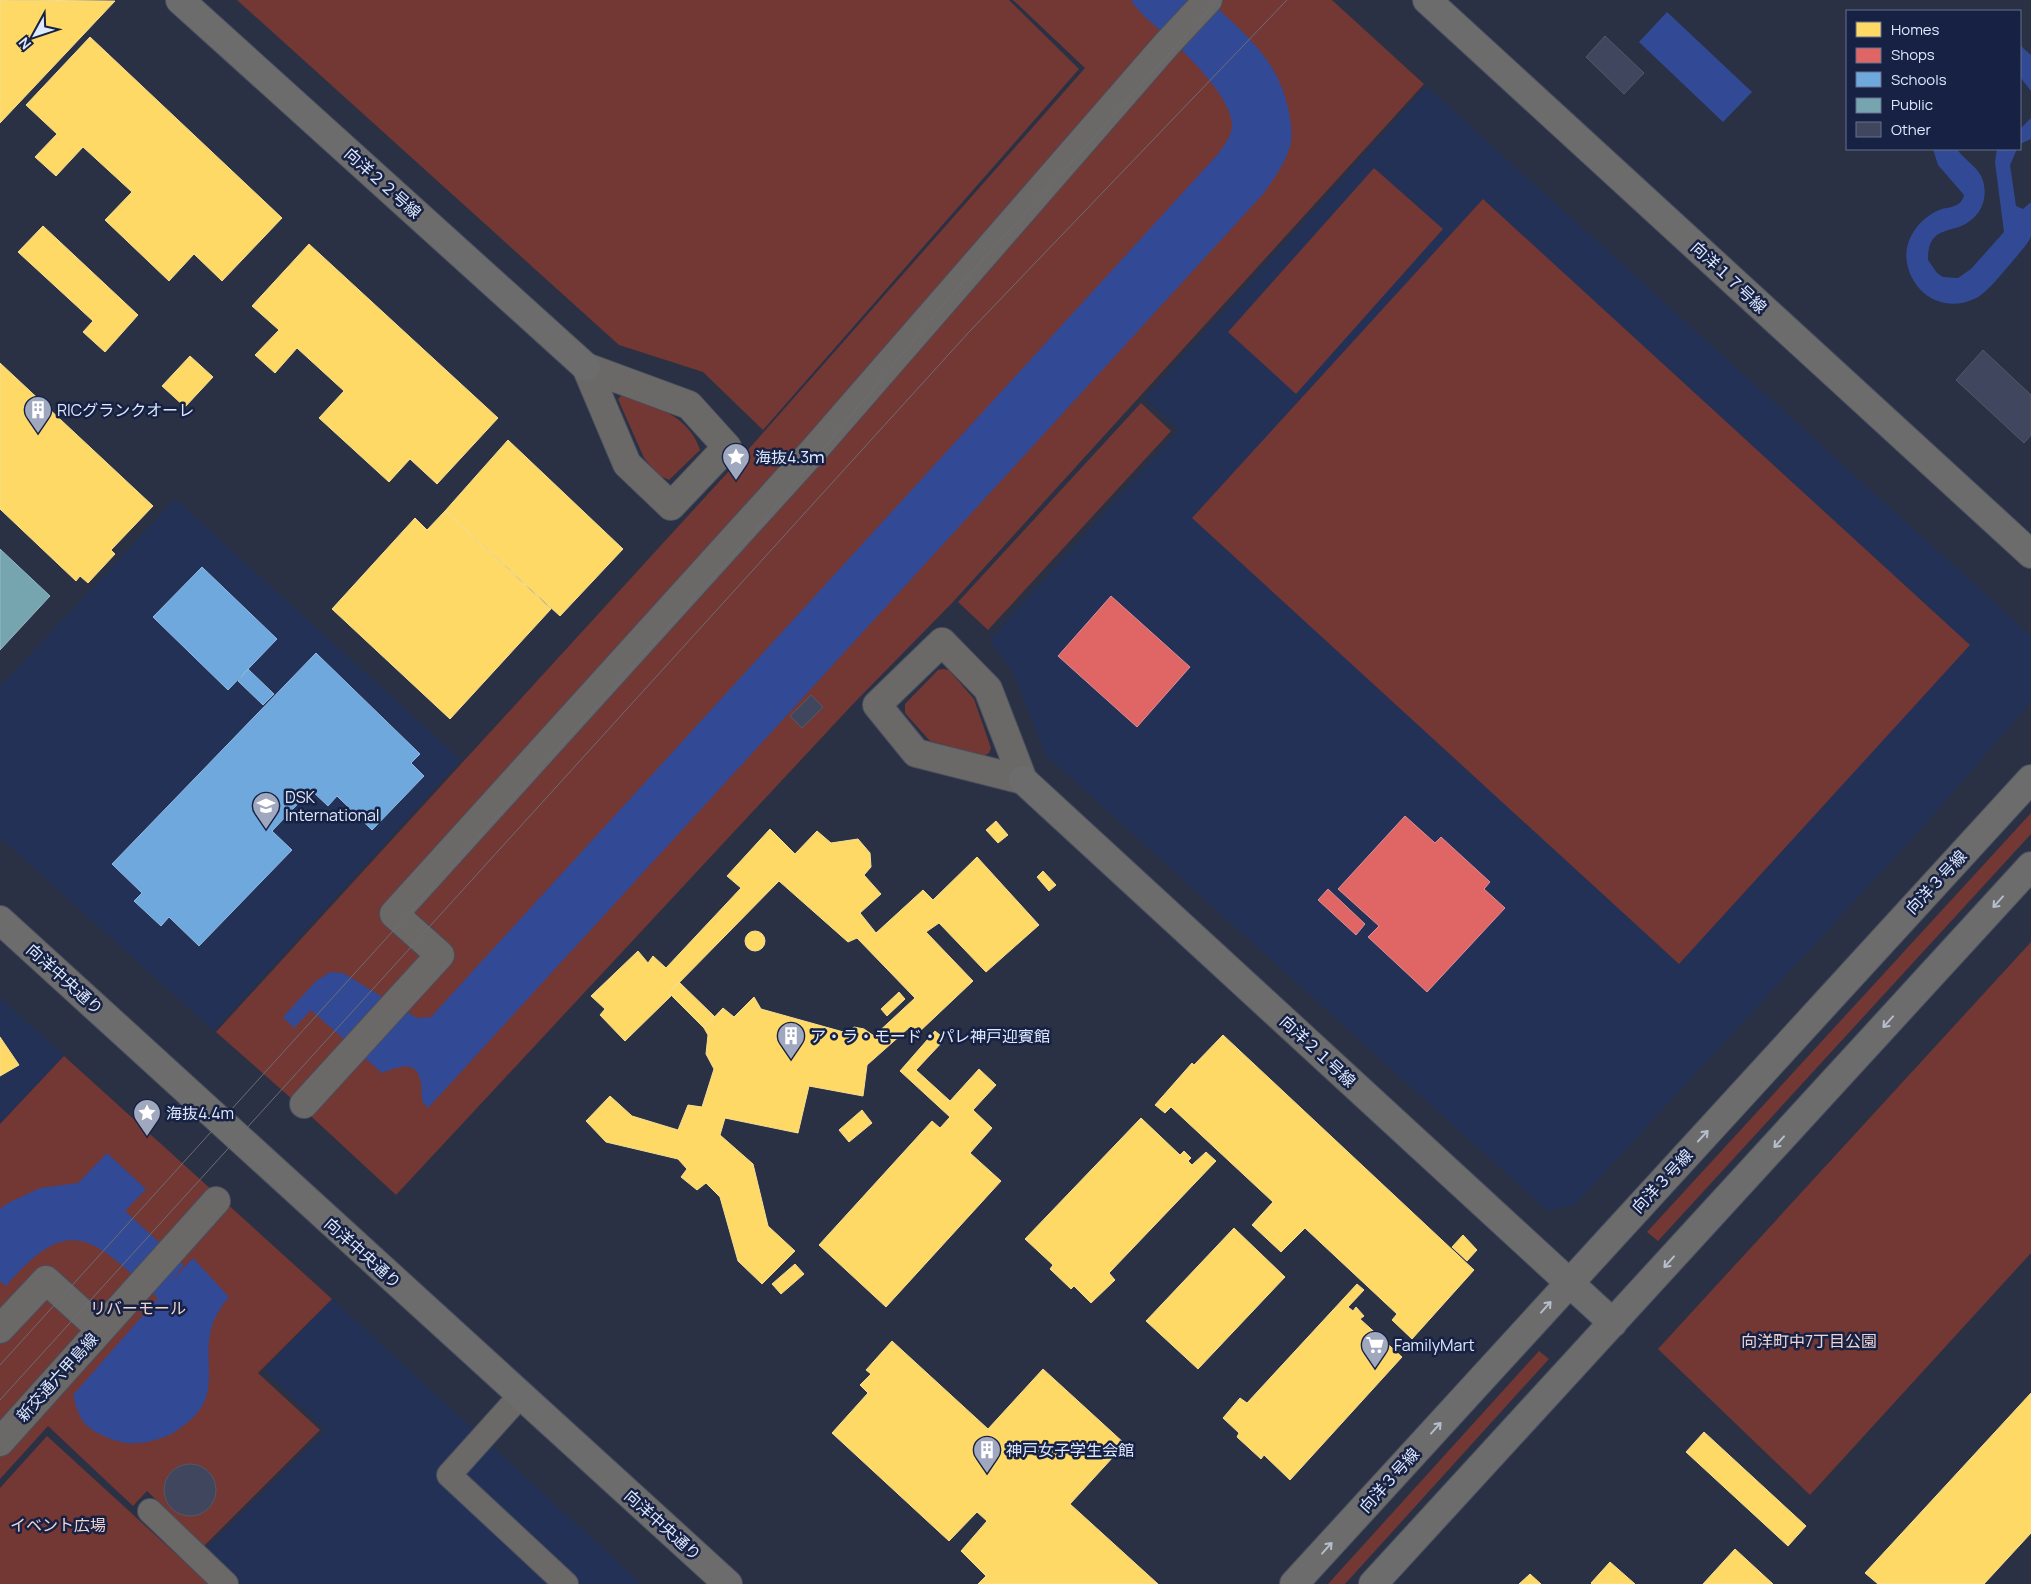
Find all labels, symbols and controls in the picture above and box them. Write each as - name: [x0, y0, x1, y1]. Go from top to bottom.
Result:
- north arrow: [10, 10, 60, 60]
- legend: [1846, 10, 2021, 150]
- text: Homes: [1891, 19, 1940, 40]
- text: N: [14, 34, 35, 54]
- text: Shops: [1891, 44, 1935, 65]
- text: Schools: [1891, 69, 1947, 90]
- text: Public: [1891, 94, 1933, 115]
- text: Other: [1891, 119, 1932, 140]
- street label: 向洋２２号線: [340, 143, 426, 223]
- street label: 向洋１７号線: [1686, 236, 1772, 318]
- building icon: RICグランクオーレ: [23, 395, 53, 434]
- place label: RICグランクオーレ: [57, 399, 194, 421]
- place icon: 海抜4.3ｍ: [721, 442, 751, 481]
- place label: 海抜4.3ｍ: [755, 446, 825, 468]
- place label: DSK International: [285, 786, 380, 826]
- school or university icon: DSK International: [251, 791, 281, 830]
- street label: 向洋３号線: [1901, 845, 1971, 919]
- one-way arrow: [1992, 896, 2004, 909]
- street label: 向洋中央通り: [22, 939, 108, 1019]
- street label: 向洋２１号線: [1275, 1010, 1361, 1092]
- one-way arrow: [1882, 1016, 1894, 1029]
- building icon: ア・ラ・モード・パレ神戸迎賓館: [776, 1021, 806, 1060]
- place label: ア・ラ・モード・パレ神戸迎賓館: [810, 1025, 1050, 1047]
- place icon: 海抜4.4m: [132, 1098, 162, 1137]
- place label: 海抜4.4m: [166, 1102, 234, 1124]
- one-way arrow: [1697, 1130, 1709, 1143]
- one-way arrow: [1773, 1135, 1784, 1148]
- street label: 向洋３号線: [1627, 1144, 1697, 1218]
- street label: 向洋中央通り: [320, 1213, 406, 1293]
- one-way arrow: [1663, 1255, 1675, 1268]
- park label: リバーモール: [90, 1297, 186, 1319]
- one-way arrow: [1540, 1301, 1551, 1314]
- street label: 新交通六甲島線: [11, 1328, 103, 1426]
- supermarket icon: FamilyMart: [1360, 1330, 1390, 1369]
- park label: 向洋町中7丁目公園: [1741, 1330, 1877, 1352]
- place label: FamilyMart: [1394, 1334, 1475, 1356]
- one-way arrow: [1430, 1421, 1442, 1434]
- building icon: 神戸女子学生会館: [972, 1435, 1002, 1474]
- place label: 神戸女子学生会館: [1006, 1439, 1134, 1461]
- street label: 向洋３号線: [1354, 1443, 1424, 1517]
- street label: 向洋中央通り: [620, 1485, 706, 1565]
- park label: イベント広場: [10, 1514, 106, 1536]
- one-way arrow: [1321, 1541, 1333, 1554]

